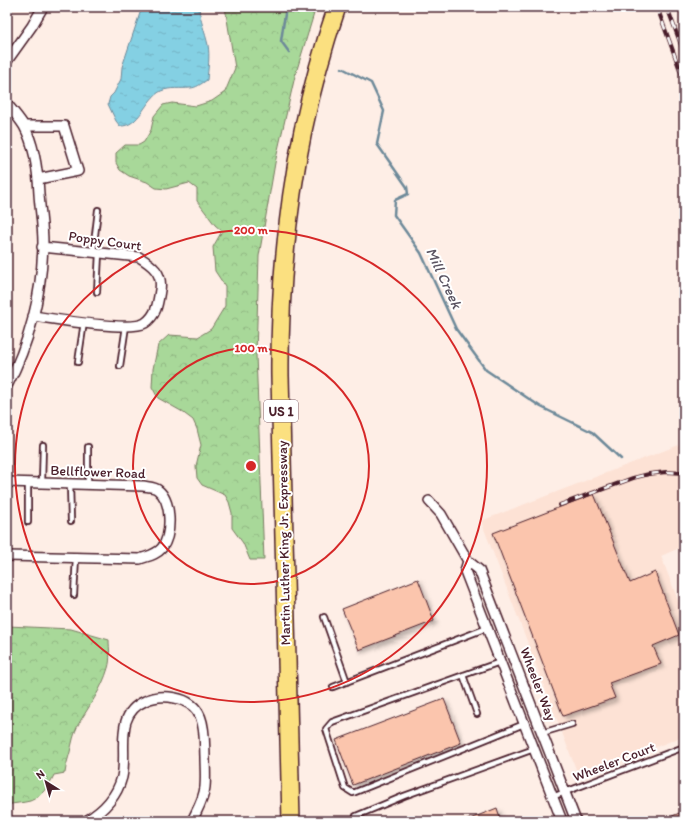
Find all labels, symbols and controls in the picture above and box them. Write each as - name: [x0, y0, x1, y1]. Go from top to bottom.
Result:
- text: 200 m: [234, 223, 269, 237]
- street label: Poppy Court: [67, 227, 143, 255]
- water label: Mill Creek: [422, 245, 466, 312]
- text: 100 m: [234, 341, 268, 355]
- road number: US 1: [264, 400, 298, 422]
- street label: Martin Luther King Jr. Expressway: [274, 440, 294, 646]
- centre of rings: [244, 459, 258, 473]
- street label: Bellflower Road: [50, 462, 146, 482]
- street label: Wheeler Way: [516, 645, 560, 724]
- street label: Wheeler Court: [570, 739, 658, 785]
- north arrow: [26, 762, 66, 802]
- text: N: [33, 767, 47, 782]

